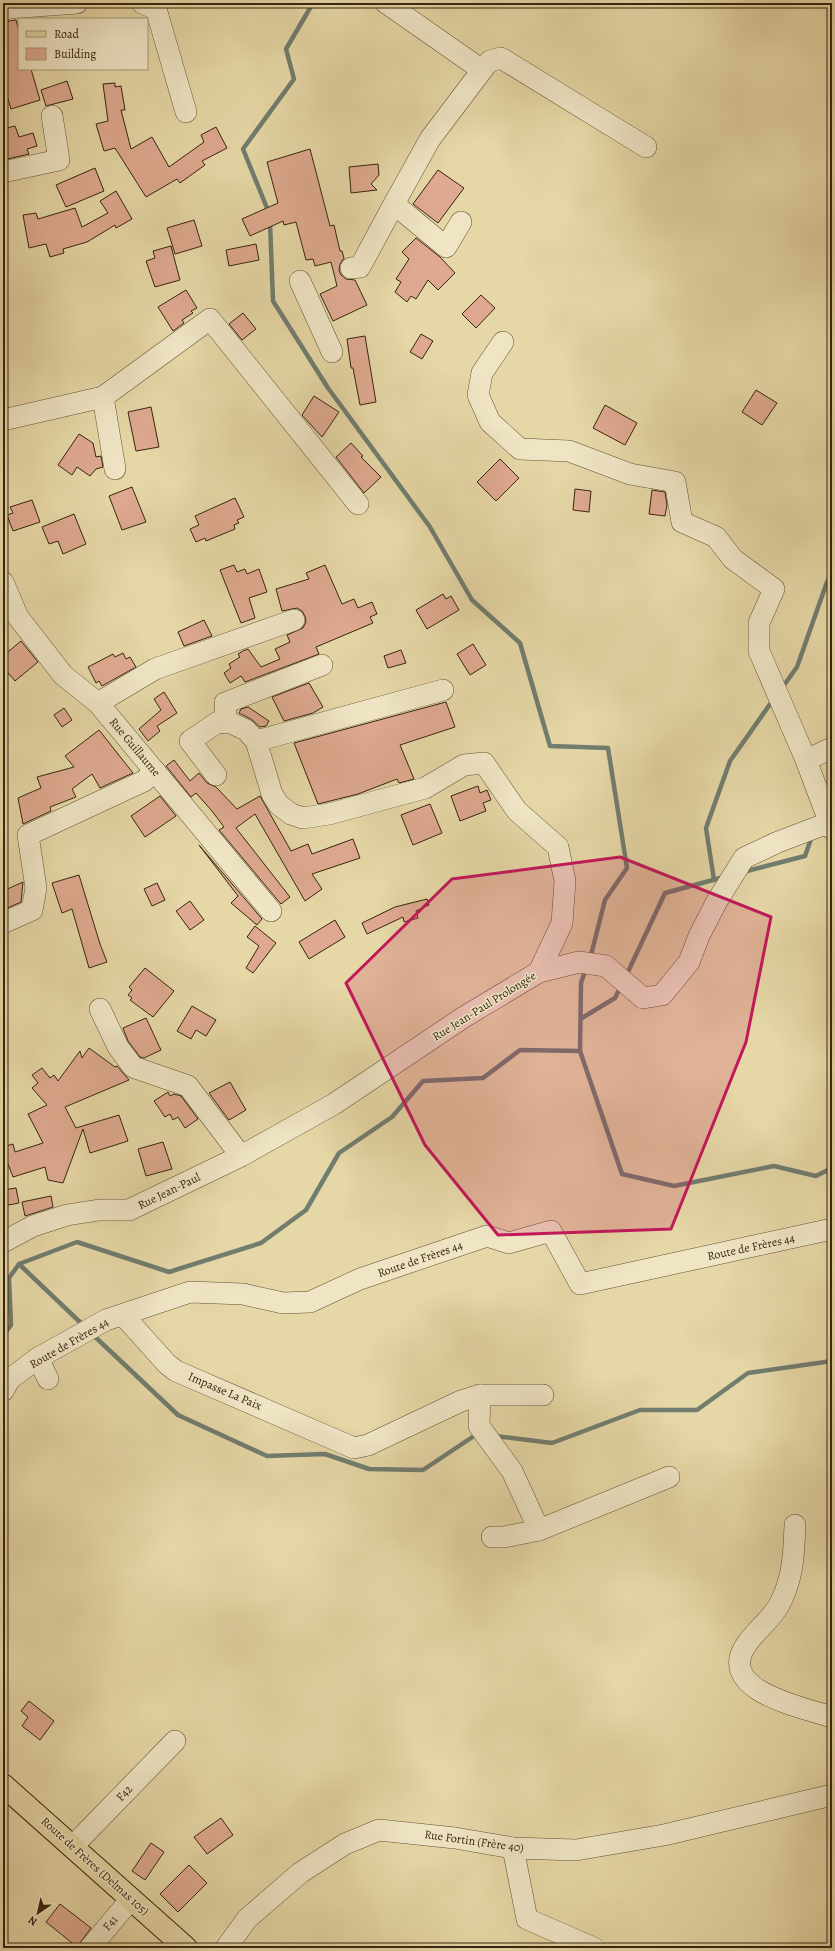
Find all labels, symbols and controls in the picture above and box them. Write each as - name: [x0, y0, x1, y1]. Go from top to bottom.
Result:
- legend: [18, 18, 148, 70]
- text: Road: [54, 26, 80, 42]
- text: Building: [54, 46, 96, 62]
- street label: Rue Guillaume: [106, 714, 164, 780]
- street label: Rue Jean-Paul Prolongée: [429, 968, 539, 1044]
- street label: Rue Jean-Paul: [135, 1169, 203, 1213]
- street label: Route de Frères 44: [706, 1230, 797, 1264]
- street label: Route de Frères 44: [375, 1237, 465, 1281]
- street label: Route de Frères 44: [26, 1314, 112, 1372]
- street label: Impasse La Paix: [186, 1368, 265, 1414]
- street label: F42: [112, 1781, 136, 1805]
- street label: Route de Frères (Delmas 105): [38, 1813, 152, 1919]
- street label: Rue Fortin (Frère 40): [423, 1826, 525, 1856]
- north arrow: [18, 1893, 58, 1933]
- text: N: [25, 1912, 40, 1929]
- street label: F41: [99, 1912, 121, 1934]

